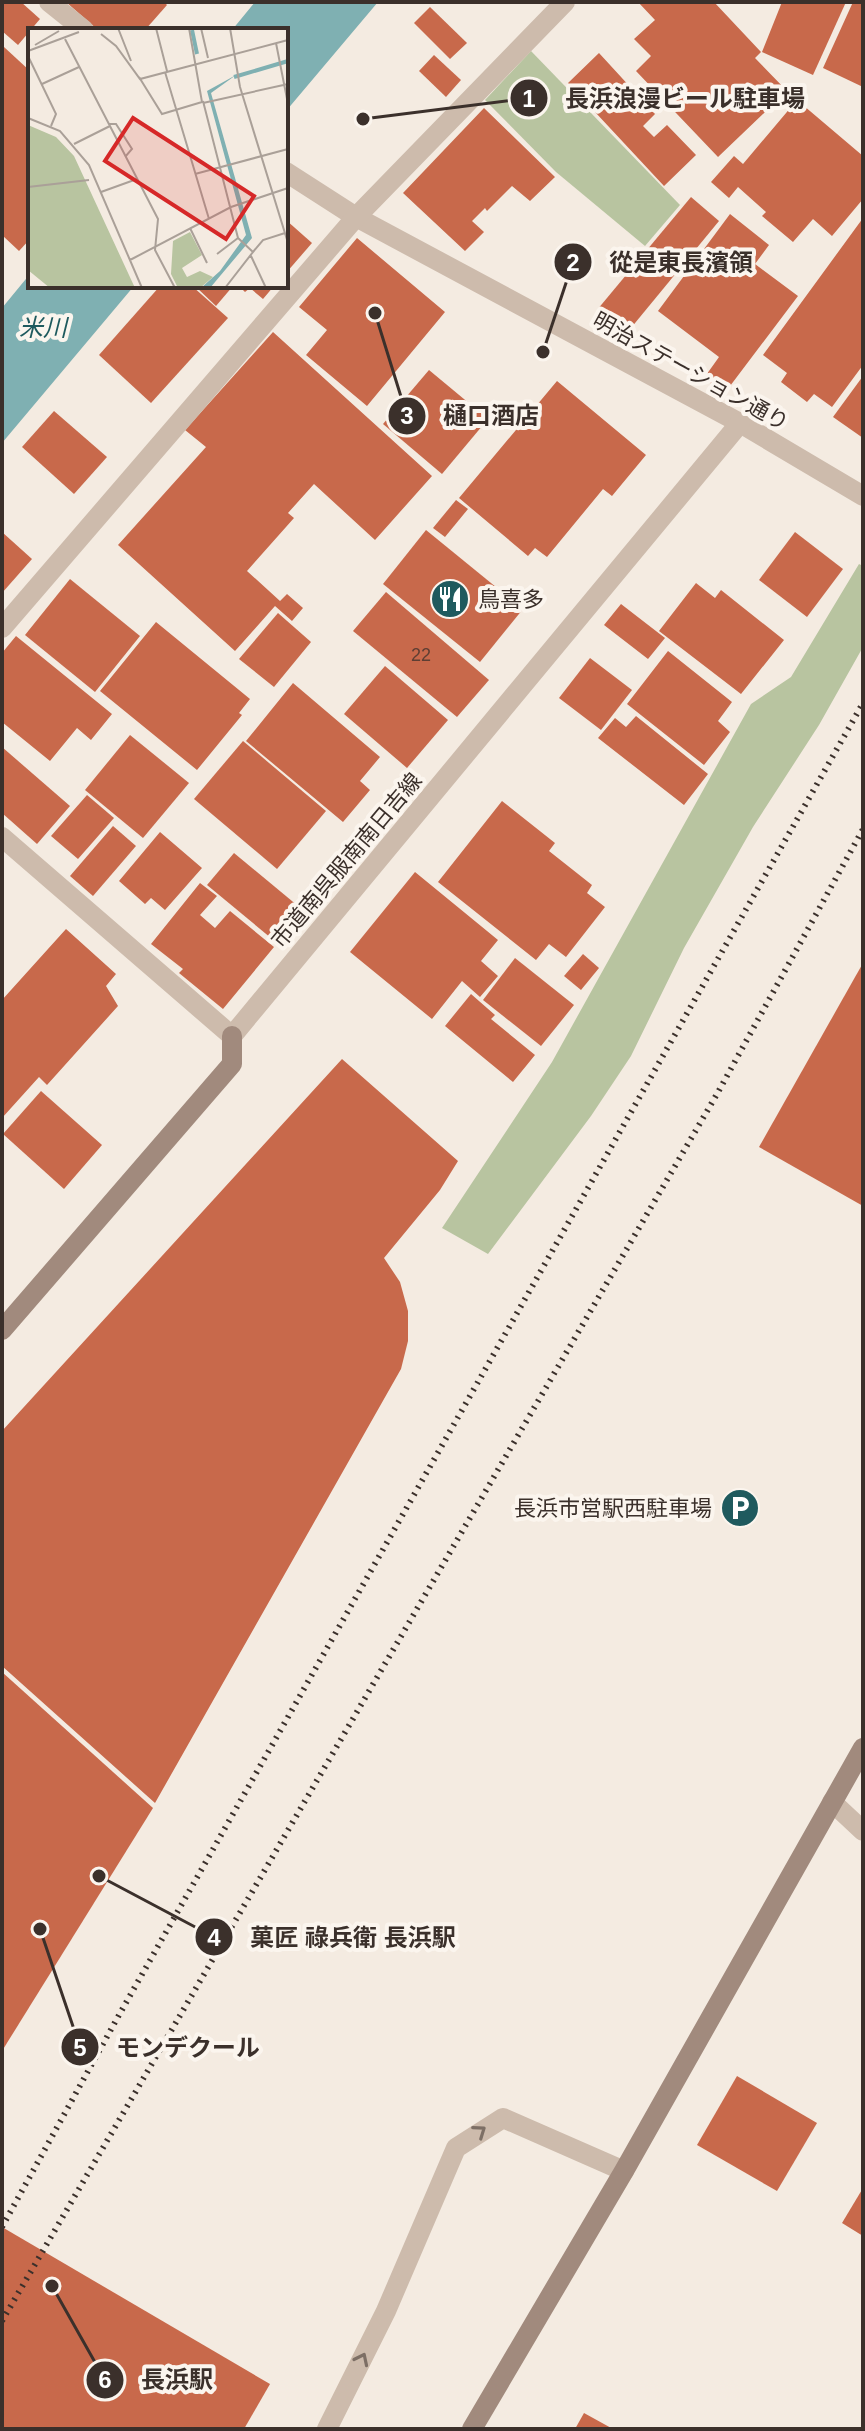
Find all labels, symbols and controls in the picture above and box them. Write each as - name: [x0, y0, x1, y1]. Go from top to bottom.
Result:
- inset map: [28, 28, 288, 288]
- callout: 長浜浪漫ビール駐車場: [509, 74, 821, 122]
- text: 1: [522, 85, 536, 112]
- text: 長浜浪漫ビール駐車場: [565, 85, 805, 112]
- callout: 從是東長濱領: [553, 238, 769, 286]
- text: 2: [566, 249, 580, 276]
- text: 從是東長濱領: [609, 249, 753, 276]
- street label: 明治ステーション通り: [589, 307, 793, 436]
- water label: 米川: [19, 314, 70, 341]
- callout: 樋口酒店: [387, 392, 555, 440]
- text: 3: [400, 402, 414, 429]
- text: 樋口酒店: [443, 402, 539, 429]
- restaurant icon: 鳥喜多: [429, 578, 471, 620]
- place label: 鳥喜多: [478, 587, 544, 612]
- house number: 22: [411, 645, 431, 665]
- street label: 市道南呉服南南日吉線: [266, 768, 427, 953]
- parking icon: 長浜市営駅西駐車場: [719, 1487, 761, 1529]
- place label: 長浜市営駅西駐車場: [514, 1496, 712, 1521]
- callout: 菓匠 祿兵衛 長浜駅: [194, 1913, 472, 1961]
- text: 4: [207, 1924, 221, 1951]
- text: 菓匠 祿兵衛 長浜駅: [250, 1924, 456, 1951]
- callout: モンデクール: [60, 2023, 276, 2071]
- text: 5: [73, 2034, 87, 2061]
- text: モンデクール: [116, 2034, 260, 2061]
- one-way arrow: [471, 2126, 485, 2141]
- one-way arrow: [352, 2353, 368, 2368]
- callout: 長浜駅: [85, 2356, 229, 2404]
- text: 6: [98, 2366, 112, 2393]
- text: 長浜駅: [141, 2366, 213, 2393]

